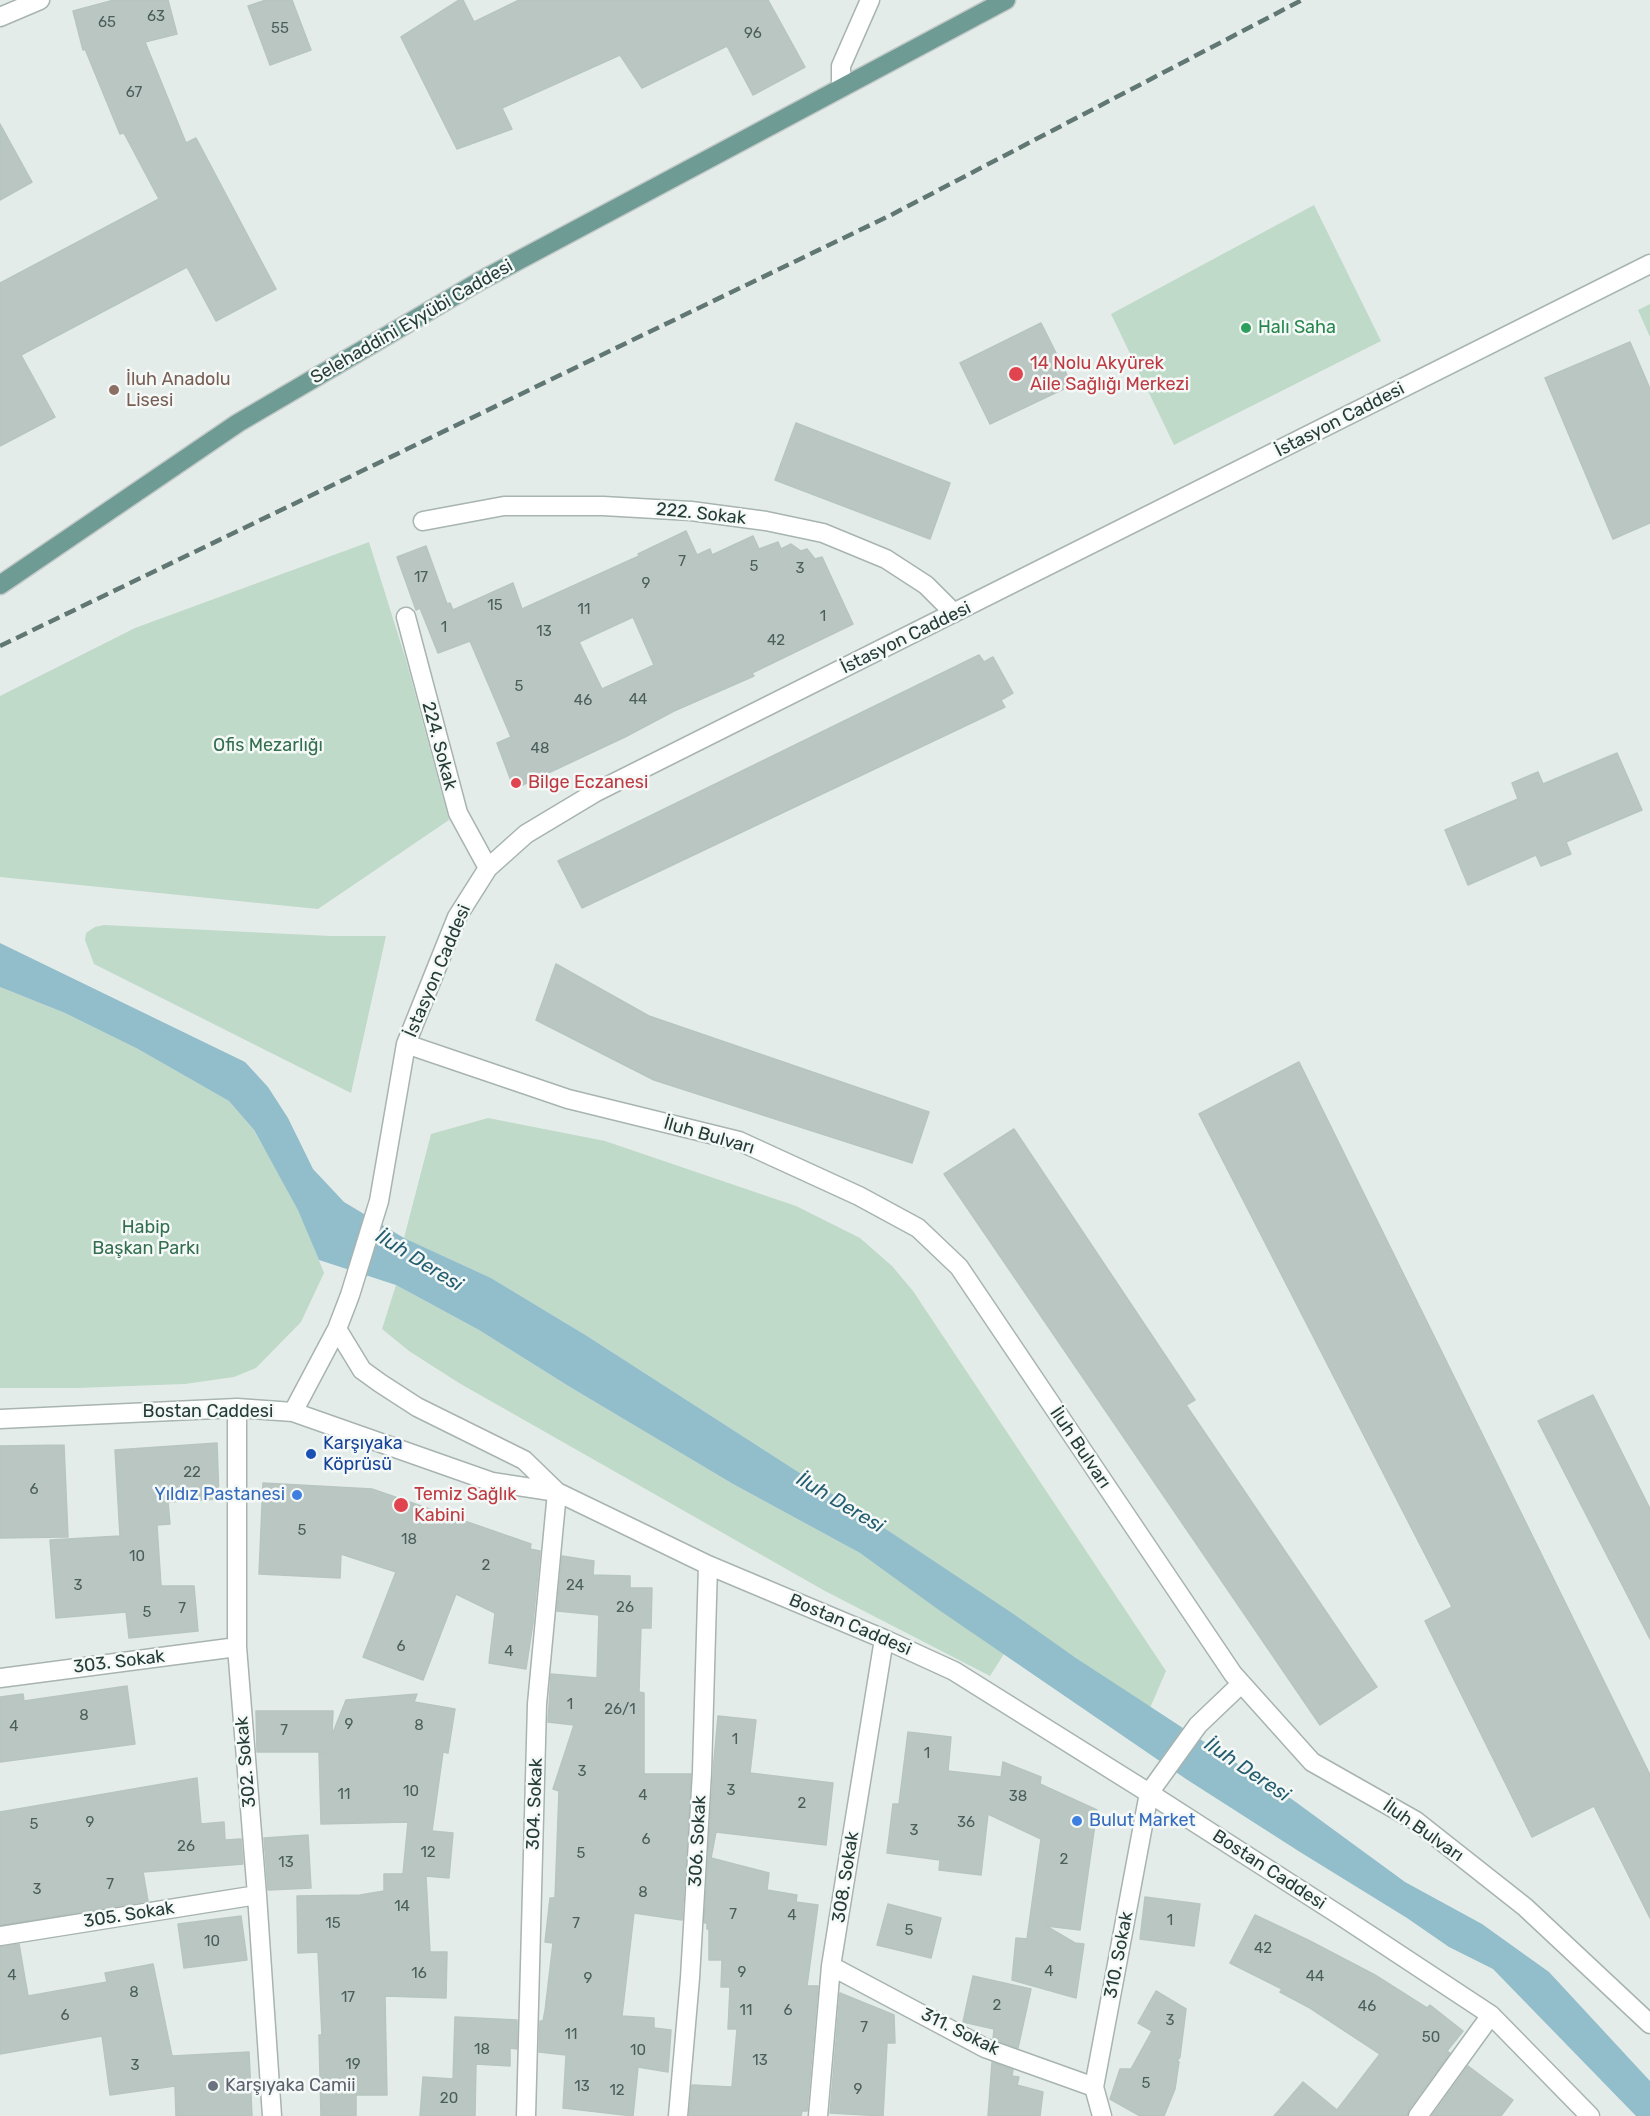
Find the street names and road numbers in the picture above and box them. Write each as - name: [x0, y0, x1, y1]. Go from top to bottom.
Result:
- street label: Selehaddini Eyyübi Caddesi: [307, 255, 517, 389]
- street label: İstasyon Caddesi: [1272, 378, 1408, 462]
- street label: 222. Sokak: [655, 499, 747, 529]
- street label: İstasyon Caddesi: [837, 597, 975, 679]
- street label: 224. Sokak: [417, 699, 461, 793]
- street label: İstasyon Caddesi: [400, 901, 476, 1041]
- street label: İluh Bulvarı: [661, 1113, 757, 1159]
- street label: Bostan Caddesi: [143, 1401, 273, 1423]
- street label: İluh Bulvarı: [1045, 1403, 1115, 1493]
- street label: Bostan Caddesi: [786, 1590, 914, 1660]
- street label: 303. Sokak: [72, 1646, 166, 1678]
- street label: 302. Sokak: [231, 1715, 261, 1809]
- street label: 304. Sokak: [523, 1758, 547, 1850]
- street label: 306. Sokak: [685, 1795, 711, 1887]
- street label: İluh Bulvarı: [1379, 1795, 1467, 1867]
- street label: Bostan Caddesi: [1208, 1825, 1330, 1915]
- street label: 308. Sokak: [828, 1830, 864, 1924]
- street label: 305. Sokak: [82, 1897, 176, 1933]
- street label: 310. Sokak: [1100, 1910, 1138, 2000]
- street label: 311. Sokak: [917, 2004, 1003, 2060]

